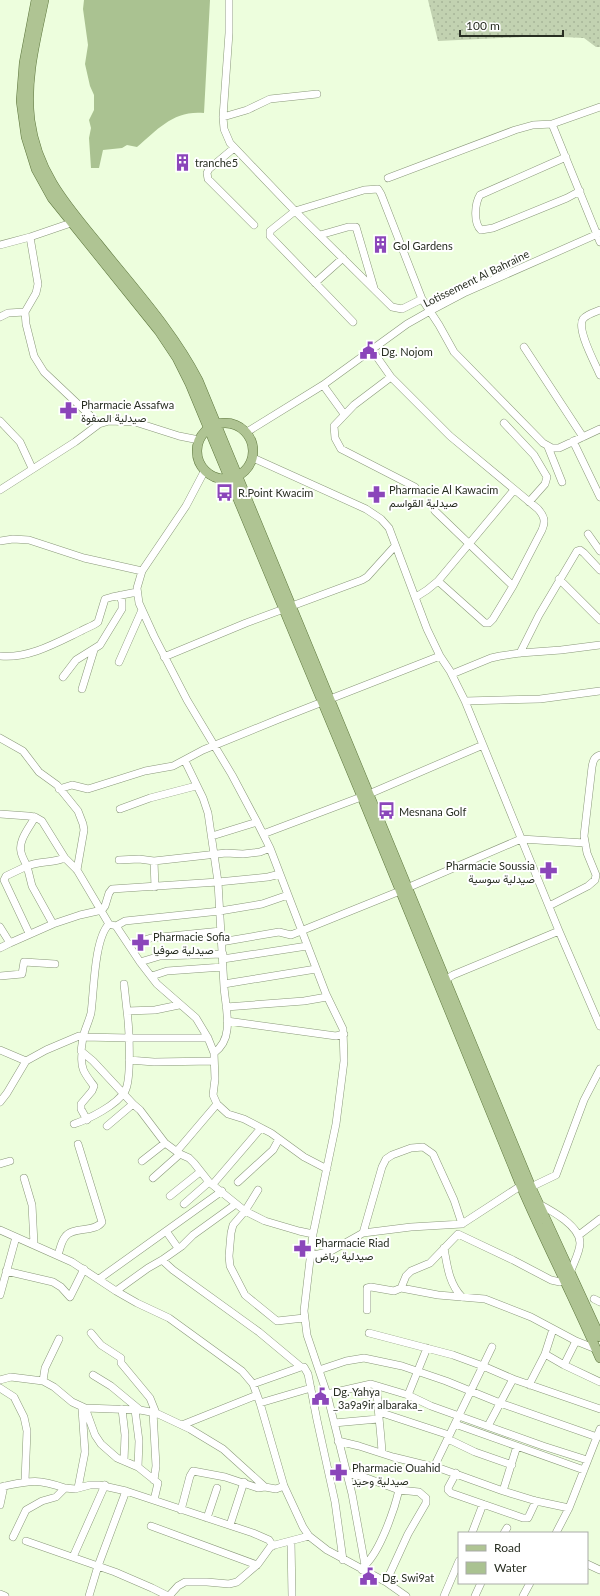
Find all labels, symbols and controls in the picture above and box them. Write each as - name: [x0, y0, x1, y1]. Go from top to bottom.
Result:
- scale bar: [460, 12, 563, 38]
- text: 100 m: [466, 18, 500, 33]
- building icon: tranche5: [172, 152, 192, 172]
- place label: tranche5: [195, 156, 238, 169]
- building icon: Gol Gardens: [370, 235, 390, 255]
- place label: Gol Gardens: [393, 239, 453, 252]
- street label: Lotissement Al Bahraine: [421, 247, 531, 309]
- public building icon: Dg. Nojom: [358, 341, 378, 361]
- place label: Dg. Nojom: [381, 345, 433, 358]
- place label: Pharmacie Assafwa صيدلية الصفوة: [81, 398, 174, 425]
- pharmacy icon: Pharmacie Assafwa صيدلية الصفوة: [58, 400, 78, 420]
- bus stop icon: R.Point Kwacim: [215, 482, 235, 502]
- place label: Pharmacie Al Kawacim صيدلية القواسم: [389, 483, 498, 511]
- pharmacy icon: Pharmacie Al Kawacim صيدلية القواسم: [366, 485, 386, 505]
- place label: R.Point Kwacim: [238, 486, 313, 499]
- bus stop icon: Mesnana Golf: [376, 801, 396, 821]
- place label: Mesnana Golf: [399, 805, 466, 818]
- place label: Pharmacie Soussia صيدلية سوسية: [446, 859, 535, 886]
- pharmacy icon: Pharmacie Soussia صيدلية سوسية: [538, 861, 558, 881]
- place label: Pharmacie Sofia صيدلية صوفيا: [153, 930, 230, 957]
- pharmacy icon: Pharmacie Sofia صيدلية صوفيا: [130, 932, 150, 952]
- place label: Pharmacie Riad صيدلية رياض: [315, 1236, 389, 1263]
- pharmacy icon: Pharmacie Riad صيدلية رياض: [292, 1238, 312, 1258]
- place label: Dg. Yahya _3a9a9ir albaraka_: [333, 1385, 423, 1411]
- public building icon: Dg. Yahya _3a9a9ir albaraka_: [310, 1387, 330, 1407]
- place label: Pharmacie Ouahid صيدلية وحيد: [352, 1461, 440, 1488]
- pharmacy icon: Pharmacie Ouahid صيدلية وحيد: [329, 1463, 349, 1483]
- legend: [458, 1532, 588, 1584]
- text: Road: [494, 1540, 521, 1555]
- text: Water: [494, 1560, 527, 1575]
- public building icon: Dg. Swi9at: [359, 1567, 379, 1587]
- place label: Dg. Swi9at: [382, 1571, 434, 1584]

